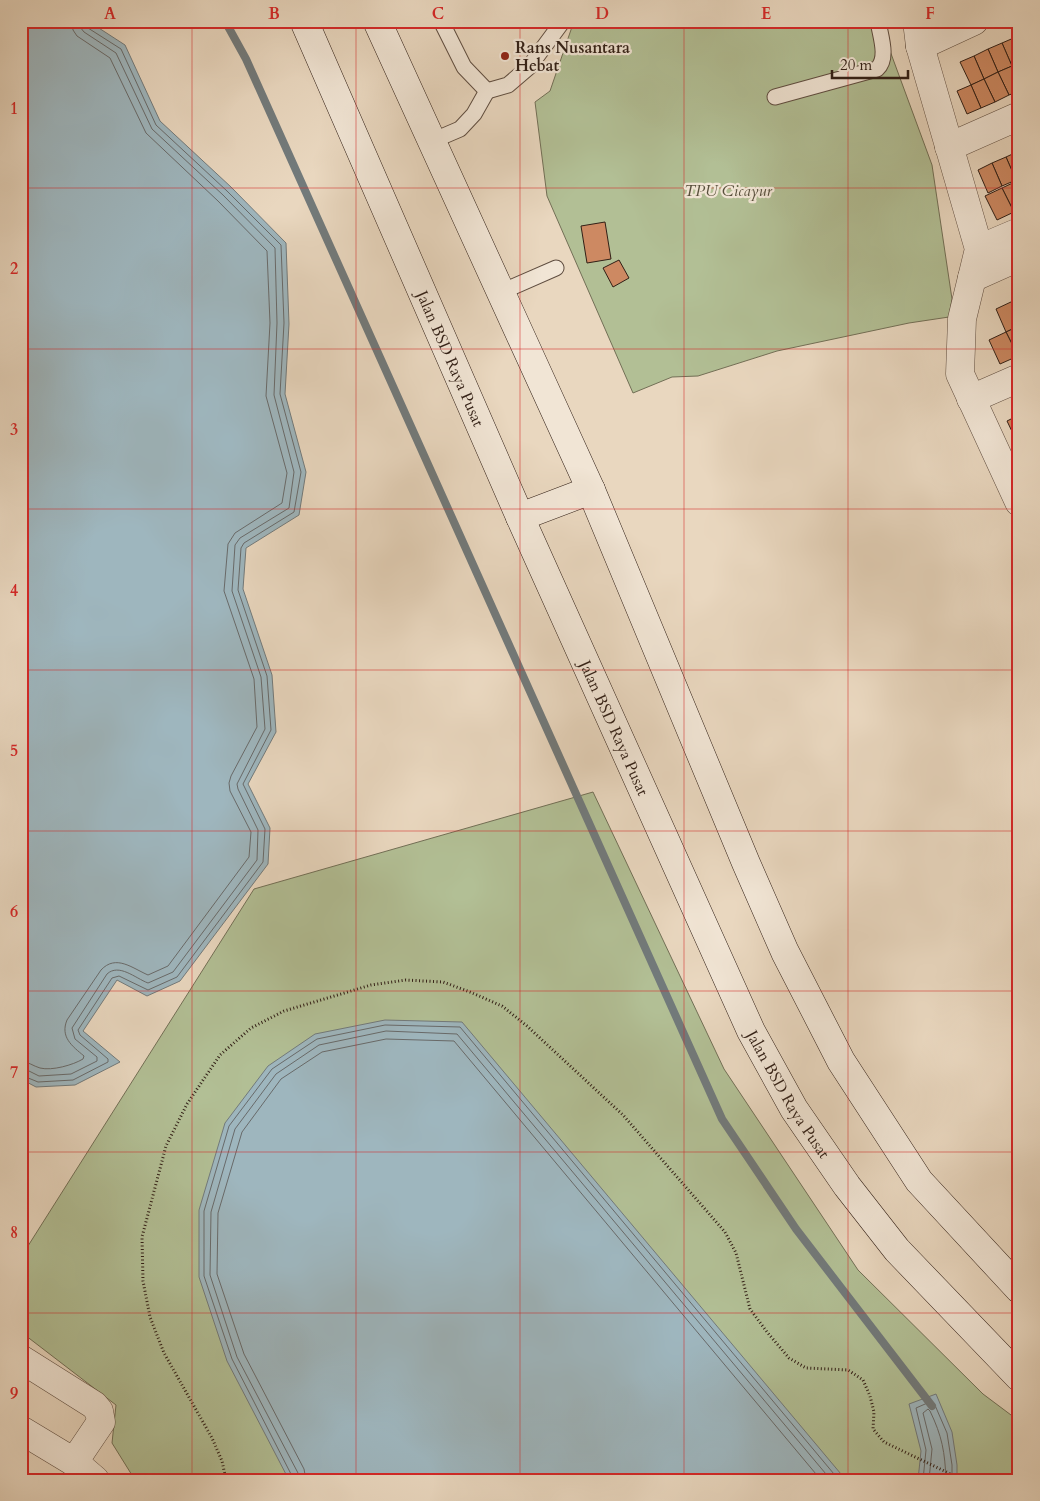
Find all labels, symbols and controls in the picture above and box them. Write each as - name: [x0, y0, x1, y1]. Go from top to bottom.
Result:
- text: A: [104, 3, 116, 25]
- text: B: [268, 3, 280, 25]
- text: C: [432, 3, 444, 25]
- text: D: [595, 3, 609, 25]
- text: E: [761, 3, 771, 25]
- text: F: [925, 3, 935, 25]
- place label: Rans Nusantara Hebat: [515, 37, 630, 77]
- scale bar: [832, 48, 909, 80]
- marker: Rans Nusantara Hebat: [499, 50, 511, 62]
- text: 20 m: [840, 55, 872, 75]
- text: 1: [10, 98, 18, 120]
- park label: TPU Cicayur: [684, 180, 773, 202]
- text: 2: [10, 258, 18, 280]
- street label: Jalan BSD Raya Pusat: [410, 286, 489, 430]
- text: 3: [10, 419, 18, 441]
- text: 4: [10, 580, 18, 602]
- street label: Jalan BSD Raya Pusat: [573, 655, 654, 799]
- text: 5: [10, 740, 18, 762]
- text: 6: [10, 901, 18, 923]
- street label: Jalan BSD Raya Pusat: [740, 1025, 835, 1163]
- text: 7: [10, 1062, 18, 1084]
- text: 8: [10, 1222, 18, 1244]
- text: 9: [10, 1383, 18, 1405]

